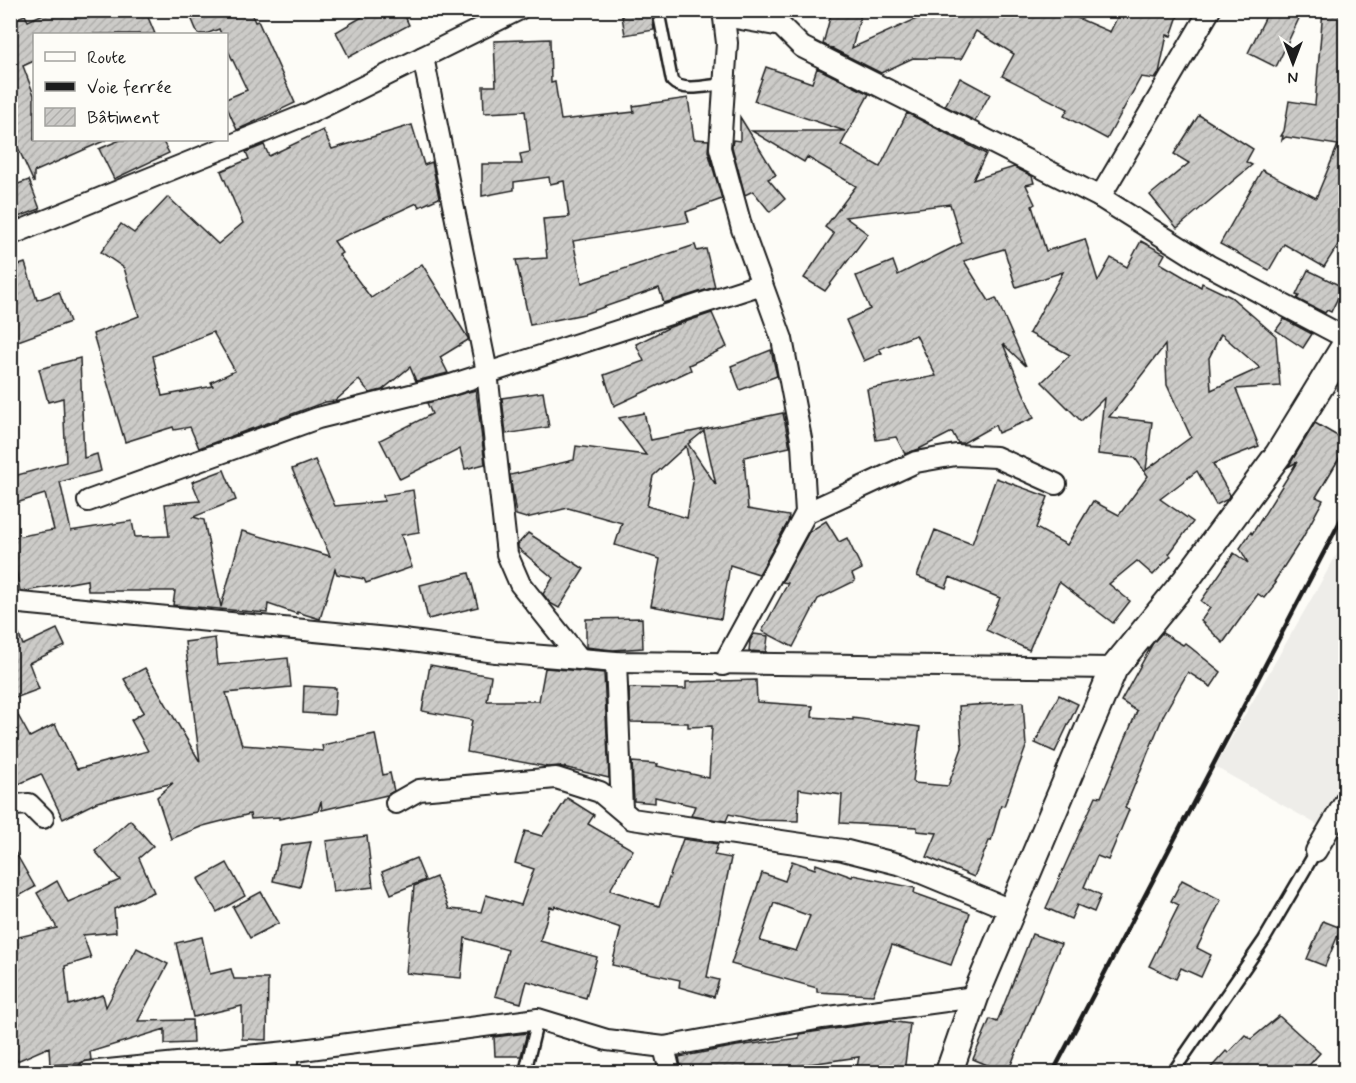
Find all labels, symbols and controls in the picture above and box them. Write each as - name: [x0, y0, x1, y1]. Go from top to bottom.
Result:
- legend: [33, 33, 228, 141]
- north arrow: [1263, 33, 1323, 93]
- text: Route: [87, 46, 126, 70]
- text: N: [1288, 66, 1298, 87]
- text: Voie ferrée: [87, 76, 172, 100]
- text: Bâtiment: [87, 106, 160, 130]

